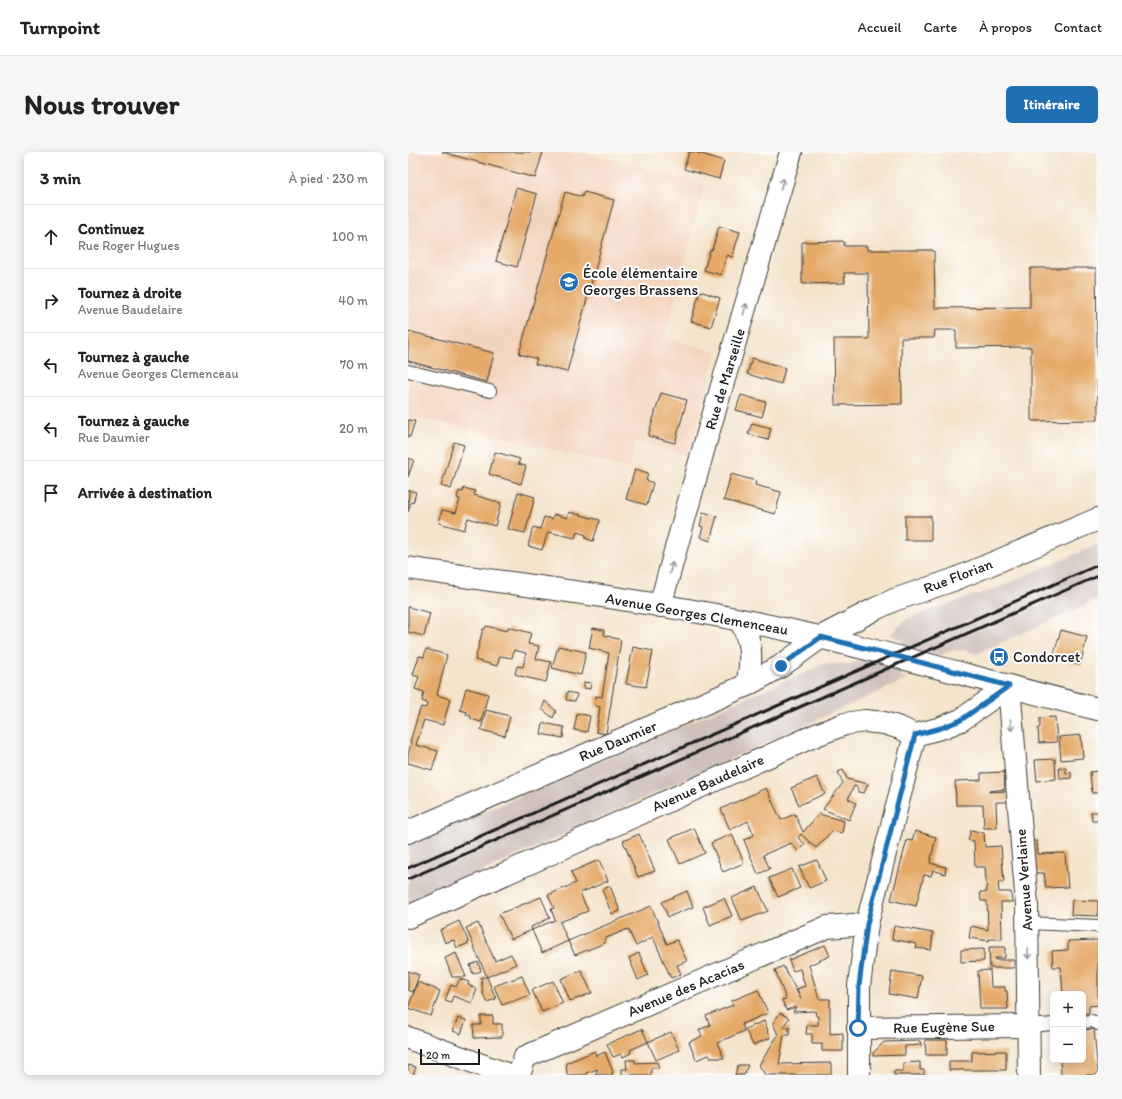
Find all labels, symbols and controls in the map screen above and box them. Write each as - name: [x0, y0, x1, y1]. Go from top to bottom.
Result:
- text: Turnpoint: [20, 16, 100, 39]
- text: Accueil: [858, 19, 901, 36]
- text: Carte: [923, 19, 957, 36]
- text: À propos: [979, 19, 1032, 36]
- text: Contact: [1054, 19, 1102, 36]
- button: Itinéraire: [1006, 86, 1098, 123]
- text: Nous trouver: [24, 87, 179, 121]
- text: 3 min: [40, 168, 81, 188]
- text: À pied · 230 m: [289, 171, 368, 186]
- one-way arrow: [779, 178, 786, 191]
- text: Continuez: [78, 220, 144, 238]
- icon: ahead: [40, 226, 62, 248]
- text: 100 m: [332, 229, 368, 244]
- text: Rue Roger Hugues: [78, 238, 179, 253]
- place label: École élémentaire Georges Brassens: [583, 264, 699, 299]
- school or university icon: École élémentaire Georges Brassens: [558, 271, 580, 293]
- text: Tournez à droite: [78, 284, 182, 302]
- icon: right: [40, 290, 62, 312]
- text: 40 m: [338, 293, 368, 308]
- text: Avenue Baudelaire: [78, 302, 183, 317]
- one-way arrow: [742, 303, 749, 316]
- street label: Rue de Marseille: [701, 326, 749, 432]
- text: Tournez à gauche: [78, 348, 189, 366]
- icon: left: [40, 354, 62, 376]
- text: 70 m: [340, 357, 368, 372]
- text: Avenue Georges Clemenceau: [78, 366, 239, 381]
- text: Tournez à gauche: [78, 412, 189, 430]
- icon: left: [40, 418, 62, 440]
- text: 20 m: [339, 421, 368, 436]
- text: Rue Daumier: [78, 430, 150, 445]
- icon: arrive: [40, 482, 62, 504]
- text: Arrivée à destination: [78, 484, 212, 502]
- street label: Rue Florian: [921, 554, 996, 597]
- one-way arrow: [668, 562, 675, 575]
- street label: Avenue Georges Clemenceau: [604, 589, 790, 639]
- bus stop icon: Condorcet: [988, 646, 1010, 668]
- place label: Condorcet: [1013, 648, 1081, 666]
- route end: [772, 657, 790, 675]
- street label: Rue Daumier: [576, 716, 660, 765]
- one-way arrow: [1007, 718, 1015, 731]
- street label: Avenue Baudelaire: [649, 750, 767, 816]
- street label: Avenue Verlaine: [1011, 828, 1037, 932]
- one-way arrow: [1024, 946, 1032, 959]
- street label: Avenue des Acacias: [625, 955, 747, 1021]
- map controls: [1050, 991, 1086, 1063]
- button: +: [1050, 991, 1086, 1027]
- street label: Rue Eugène Sue: [893, 1017, 995, 1037]
- route start: [849, 1019, 867, 1037]
- button: −: [1050, 1027, 1086, 1063]
- scale bar: [420, 1047, 480, 1066]
- text: 20 m: [426, 1049, 450, 1062]

